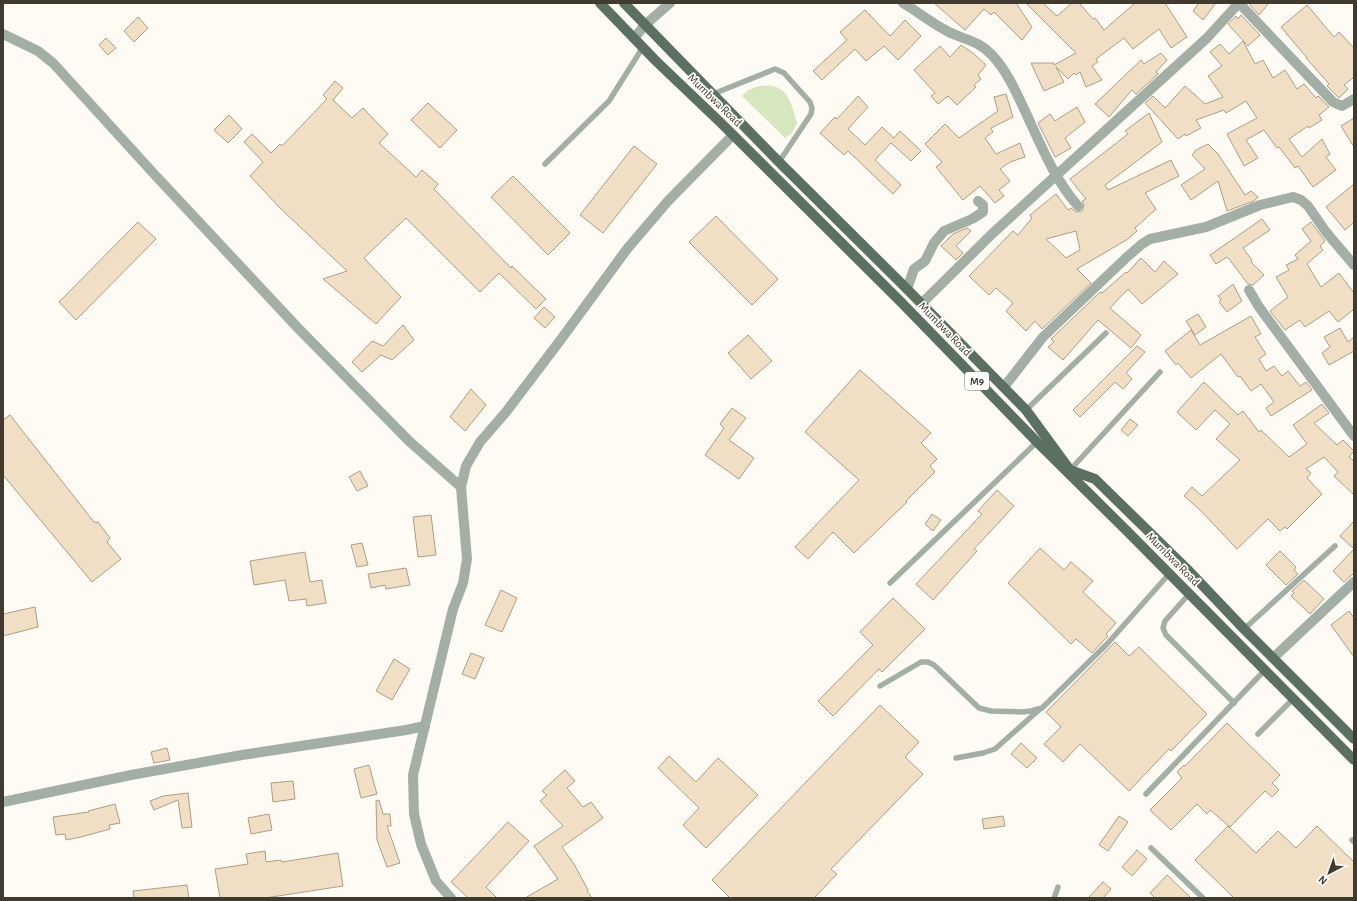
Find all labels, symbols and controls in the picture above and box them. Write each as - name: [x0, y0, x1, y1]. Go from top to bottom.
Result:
- street label: Mumbwa Road: [686, 71, 744, 129]
- street label: Mumbwa Road: [916, 300, 974, 358]
- road number: M9: [965, 372, 989, 390]
- street label: Mumbwa Road: [1144, 530, 1202, 588]
- north arrow: [1309, 853, 1349, 893]
- text: N: [1316, 874, 1329, 887]

